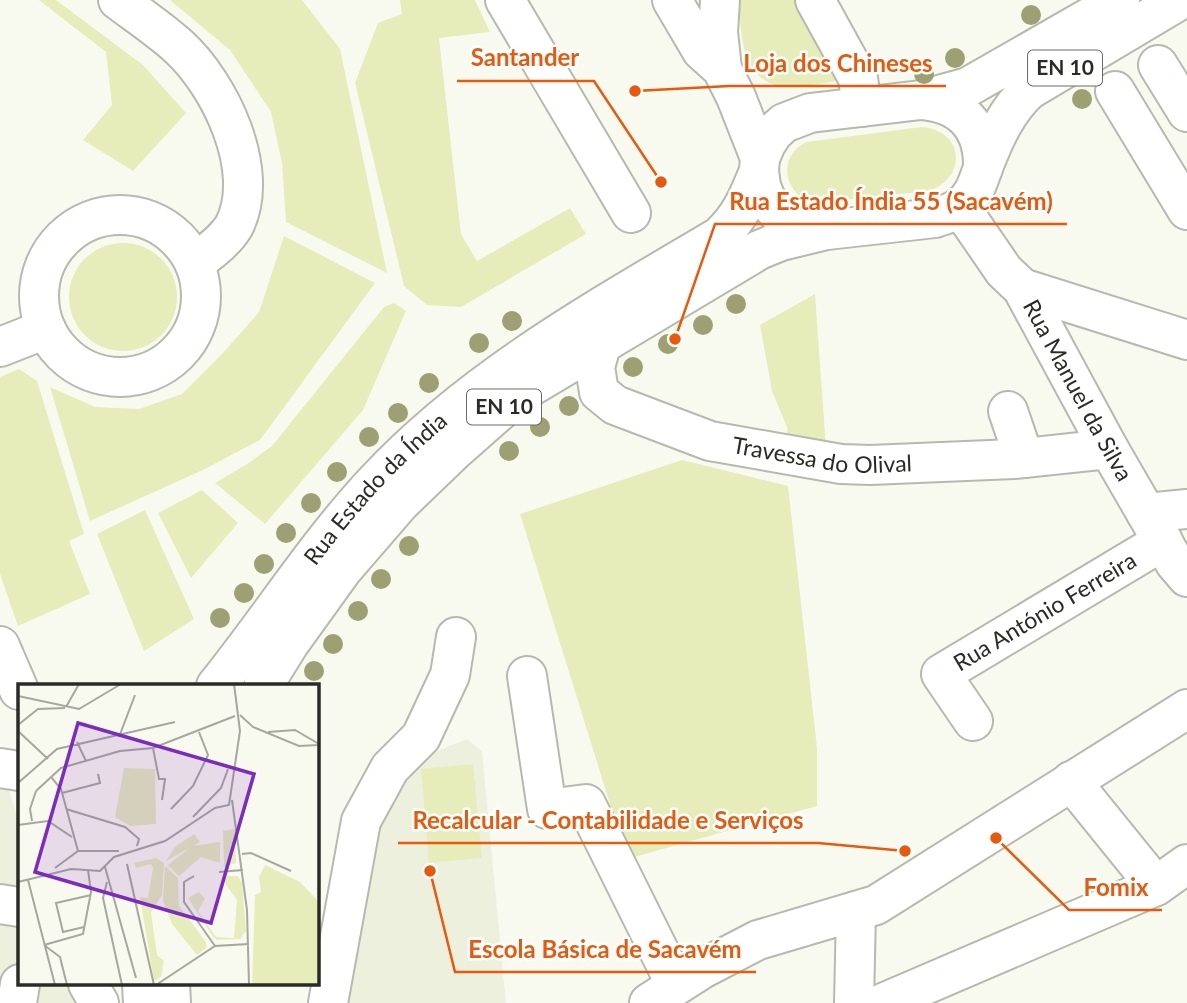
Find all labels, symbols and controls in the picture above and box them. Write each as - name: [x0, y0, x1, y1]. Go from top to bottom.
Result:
- callout: Santander: [457, 36, 594, 81]
- callout: Loja dos Chineses: [729, 41, 946, 86]
- text: Santander: [471, 42, 579, 71]
- text: Loja dos Chineses: [743, 48, 933, 77]
- road number: EN 10: [1028, 50, 1102, 86]
- callout: Rua Estado Índia 55 (Sacavém): [715, 179, 1067, 224]
- text: Rua Estado Índia 55 (Sacavém): [729, 186, 1053, 215]
- street label: Rua Manuel da Silva: [1018, 294, 1139, 486]
- road number: EN 10: [467, 390, 541, 424]
- street label: Rua Estado da Índia: [297, 406, 452, 570]
- street label: Travessa do Olival: [730, 430, 912, 478]
- street label: Rua António Ferreira: [948, 545, 1141, 676]
- inset map: [18, 684, 318, 986]
- callout: Recalcular - Contabilidade e Serviços: [398, 798, 818, 843]
- text: Recalcular - Contabilidade e Serviços: [412, 805, 804, 834]
- callout: Fomix: [1069, 865, 1162, 910]
- text: Fomix: [1083, 872, 1149, 901]
- callout: Escola Básica de Sacavém: [455, 927, 756, 972]
- text: Escola Básica de Sacavém: [468, 934, 742, 963]

